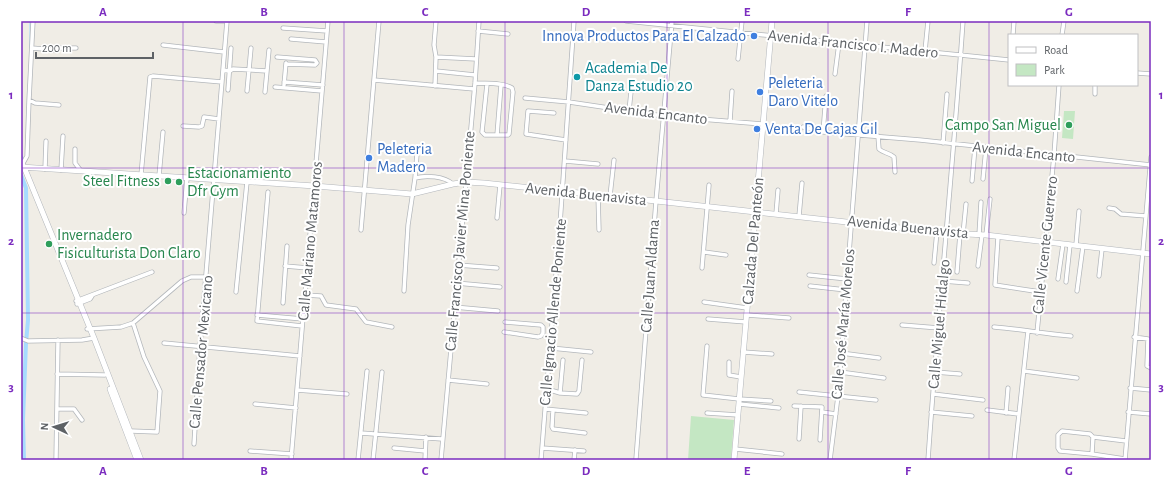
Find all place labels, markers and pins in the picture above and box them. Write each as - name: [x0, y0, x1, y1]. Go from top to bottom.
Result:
- place label: Innova Productos Para El Calzado: [542, 28, 746, 44]
- marker: Innova Productos Para El Calzado: [749, 31, 759, 41]
- place label: Academia De Danza Estudio 20: [585, 60, 693, 94]
- marker: Academia De Danza Estudio 20: [572, 72, 582, 82]
- place label: Peleteria Daro Vitelo: [768, 75, 838, 109]
- marker: Peleteria Daro Vitelo: [755, 87, 765, 97]
- place label: Campo San Miguel: [945, 117, 1061, 133]
- marker: Campo San Miguel: [1064, 120, 1074, 130]
- place label: Venta De Cajas Gil: [765, 121, 878, 138]
- marker: Venta De Cajas Gil: [752, 124, 762, 134]
- place label: Peleteria Madero: [377, 141, 432, 175]
- marker: Peleteria Madero: [364, 153, 374, 163]
- place label: Estacionamiento Dfr Gym: [187, 165, 292, 200]
- place label: Steel Fitness: [83, 173, 160, 189]
- marker: Steel Fitness: [163, 176, 173, 186]
- marker: Estacionamiento Dfr Gym: [174, 177, 184, 187]
- place label: Invernadero Fisiculturista Don Claro: [57, 227, 201, 261]
- marker: Invernadero Fisiculturista Don Claro: [44, 239, 54, 249]

